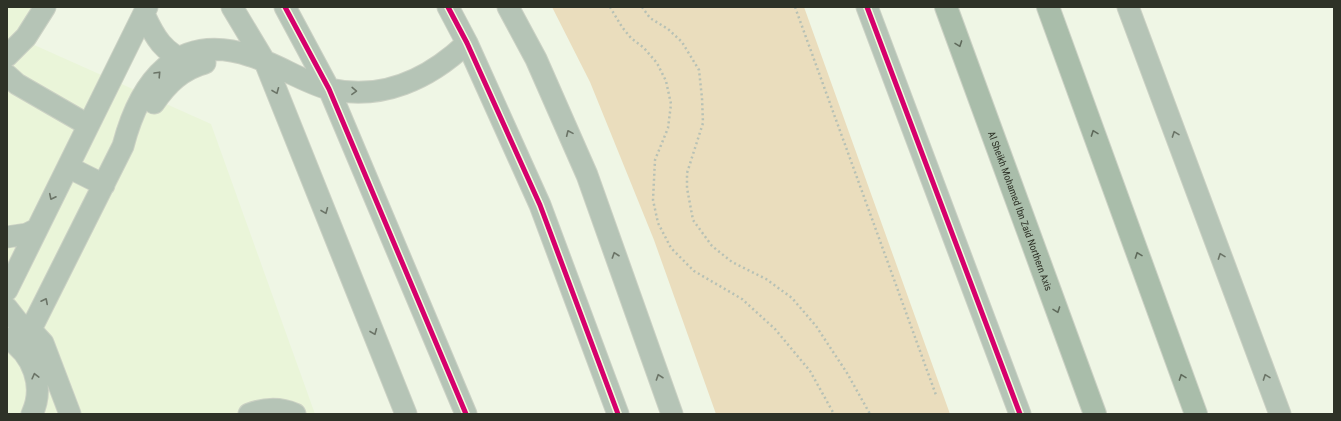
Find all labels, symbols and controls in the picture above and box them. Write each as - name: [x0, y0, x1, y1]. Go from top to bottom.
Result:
- one-way arrow: [955, 40, 963, 47]
- one-way arrow: [154, 71, 161, 79]
- one-way arrow: [272, 87, 280, 94]
- one-way arrow: [351, 87, 357, 95]
- street label: Al Sheikh Mohamed Ibn Zaid Northern Axis: [986, 129, 1055, 293]
- one-way arrow: [1090, 129, 1098, 136]
- one-way arrow: [566, 130, 574, 138]
- one-way arrow: [1172, 130, 1180, 137]
- one-way arrow: [50, 193, 57, 201]
- one-way arrow: [320, 207, 328, 215]
- one-way arrow: [612, 251, 620, 258]
- one-way arrow: [1135, 252, 1143, 259]
- one-way arrow: [1217, 252, 1225, 259]
- one-way arrow: [40, 298, 48, 306]
- one-way arrow: [1053, 307, 1061, 314]
- one-way arrow: [369, 328, 377, 335]
- one-way arrow: [32, 373, 40, 379]
- one-way arrow: [655, 374, 663, 381]
- one-way arrow: [1179, 374, 1187, 381]
- one-way arrow: [1263, 374, 1271, 381]

